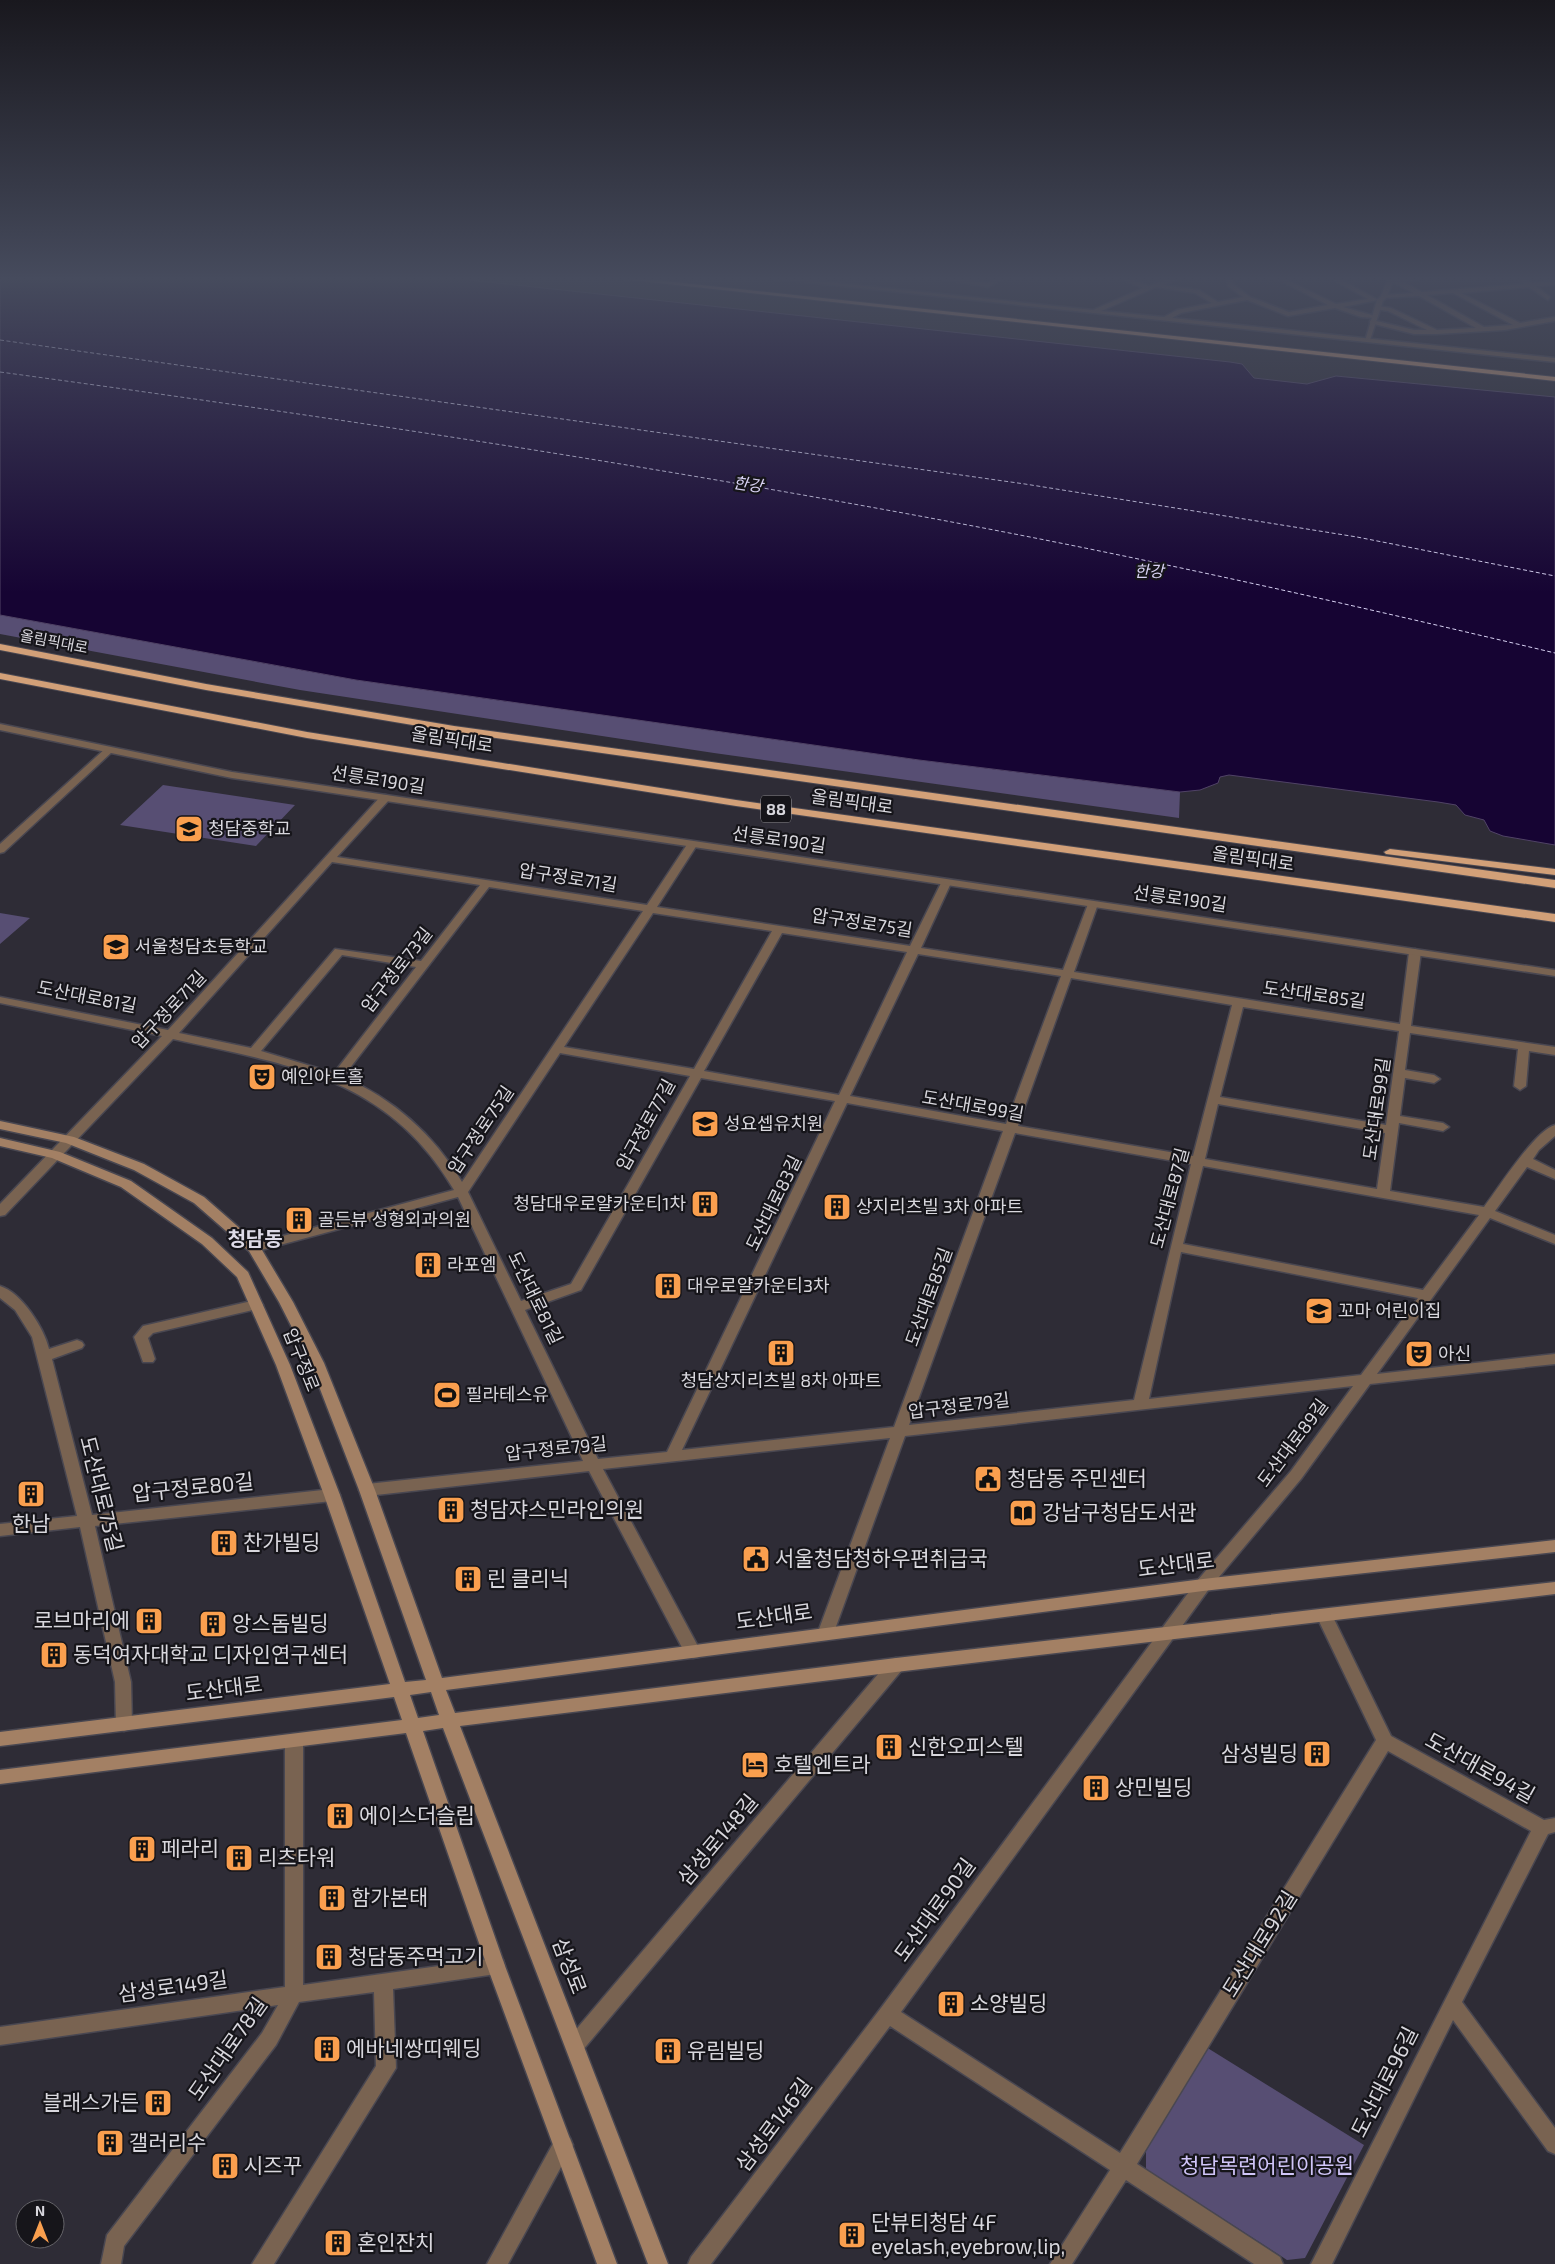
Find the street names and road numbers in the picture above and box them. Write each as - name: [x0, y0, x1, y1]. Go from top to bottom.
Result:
- street label: 올림픽대로: [19, 626, 90, 656]
- street label: 올림픽대로: [410, 722, 495, 756]
- street label: 선릉로190길: [330, 761, 427, 797]
- street label: 올림픽대로: [810, 784, 895, 818]
- road number: 88: [761, 796, 791, 822]
- street label: 선릉로190길: [731, 822, 827, 856]
- street label: 올림픽대로: [1211, 841, 1296, 875]
- street label: 압구정로71길: [517, 858, 619, 896]
- street label: 선릉로190길: [1132, 881, 1228, 915]
- street label: 압구정로75길: [810, 903, 914, 941]
- street label: 압구정로73길: [356, 922, 436, 1016]
- street label: 압구정로71길: [126, 966, 210, 1053]
- street label: 도산대로81길: [36, 976, 139, 1016]
- street label: 도산대로85길: [1261, 976, 1367, 1012]
- street label: 도산대로99길: [1358, 1056, 1394, 1162]
- street label: 압구정로77길: [611, 1075, 679, 1174]
- street label: 압구정로75길: [443, 1081, 518, 1178]
- street label: 도산대로99길: [920, 1085, 1026, 1125]
- street label: 도산대로87길: [1145, 1145, 1193, 1250]
- street label: 도산대로83길: [740, 1151, 806, 1254]
- street label: 도산대로85길: [900, 1244, 956, 1349]
- street label: 도산대로81길: [504, 1247, 568, 1348]
- street label: 압구정로: [279, 1325, 325, 1394]
- street label: 압구정로79길: [907, 1388, 1011, 1422]
- street label: 도산대로89길: [1252, 1394, 1332, 1491]
- street label: 압구정로79길: [504, 1432, 608, 1464]
- street label: 도산대로75길: [76, 1433, 129, 1554]
- street label: 압구정로80길: [131, 1468, 255, 1505]
- street label: 도산대로: [1136, 1546, 1216, 1581]
- street label: 도산대로: [734, 1598, 814, 1633]
- street label: 도산대로: [184, 1670, 264, 1705]
- street label: 도산대로94길: [1422, 1726, 1540, 1807]
- street label: 삼성로148길: [672, 1788, 762, 1890]
- street label: 도산대로90길: [888, 1853, 980, 1966]
- street label: 도산대로92길: [1216, 1886, 1301, 2001]
- street label: 삼성로: [548, 1934, 592, 1997]
- street label: 삼성로149길: [116, 1965, 229, 2006]
- street label: 도산대로78길: [182, 1992, 271, 2105]
- street label: 도산대로96길: [1345, 2022, 1422, 2141]
- street label: 삼성로146길: [730, 2072, 816, 2176]

